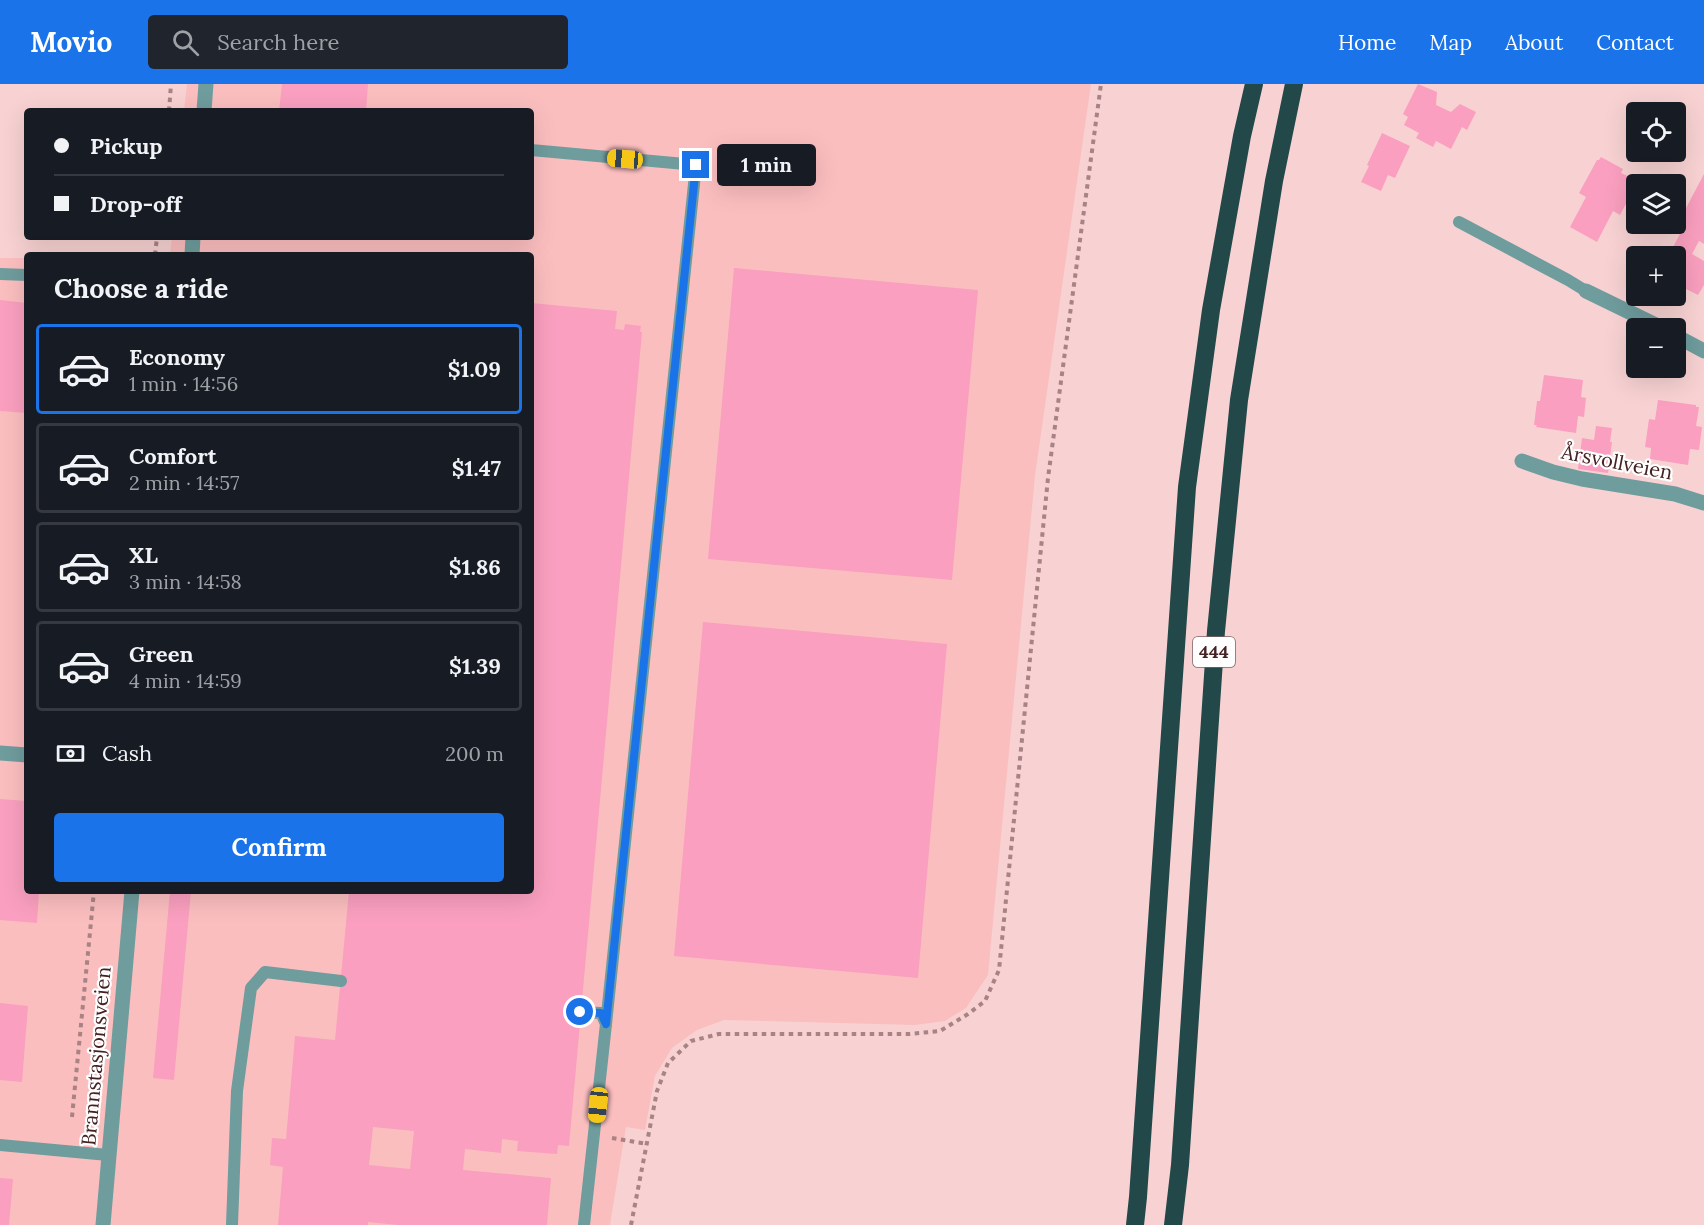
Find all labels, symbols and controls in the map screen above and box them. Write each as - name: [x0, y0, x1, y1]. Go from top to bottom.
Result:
- search box: [148, 15, 568, 69]
- text: Movio: [30, 24, 112, 60]
- icon: search: [169, 26, 202, 59]
- text: Search here: [217, 28, 339, 56]
- text: Home: [1338, 29, 1396, 56]
- text: Map: [1429, 29, 1472, 56]
- text: About: [1505, 29, 1563, 56]
- text: Contact: [1596, 29, 1674, 56]
- map controls: [1626, 102, 1686, 378]
- button: locate: [1626, 102, 1686, 162]
- text: Pickup: [90, 132, 163, 160]
- callout: 1 min: [717, 144, 816, 186]
- car: [606, 148, 644, 170]
- route end: [682, 151, 709, 178]
- text: 1 min: [741, 152, 792, 177]
- button: layers: [1626, 174, 1686, 234]
- text: Drop-off: [90, 190, 182, 218]
- button: +: [1626, 246, 1686, 306]
- text: Choose a ride: [54, 271, 228, 305]
- button: −: [1626, 318, 1686, 378]
- icon: car: [57, 342, 111, 396]
- text: Economy: [129, 343, 225, 371]
- text: $1.09: [448, 355, 501, 383]
- text: 1 min · 14:56: [129, 371, 238, 396]
- street label: Årsvollveien: [1559, 438, 1675, 485]
- icon: car: [57, 441, 111, 495]
- text: Comfort: [129, 442, 217, 470]
- text: $1.47: [452, 454, 501, 482]
- text: 2 min · 14:57: [129, 470, 239, 495]
- icon: car: [57, 540, 111, 594]
- text: XL: [129, 541, 158, 569]
- text: $1.86: [449, 553, 501, 581]
- text: 3 min · 14:58: [129, 569, 242, 594]
- road number: 444: [1193, 637, 1235, 667]
- icon: car: [57, 639, 111, 693]
- text: Green: [129, 640, 194, 668]
- text: $1.39: [449, 652, 501, 680]
- text: 4 min · 14:59: [129, 668, 242, 693]
- icon: cash: [54, 737, 87, 770]
- text: Cash: [102, 739, 152, 767]
- text: 200 m: [445, 741, 504, 766]
- button: Confirm: [54, 813, 504, 882]
- street label: Brannstasjonsveien: [75, 965, 116, 1147]
- route start: [566, 998, 593, 1025]
- car: [587, 1086, 609, 1124]

